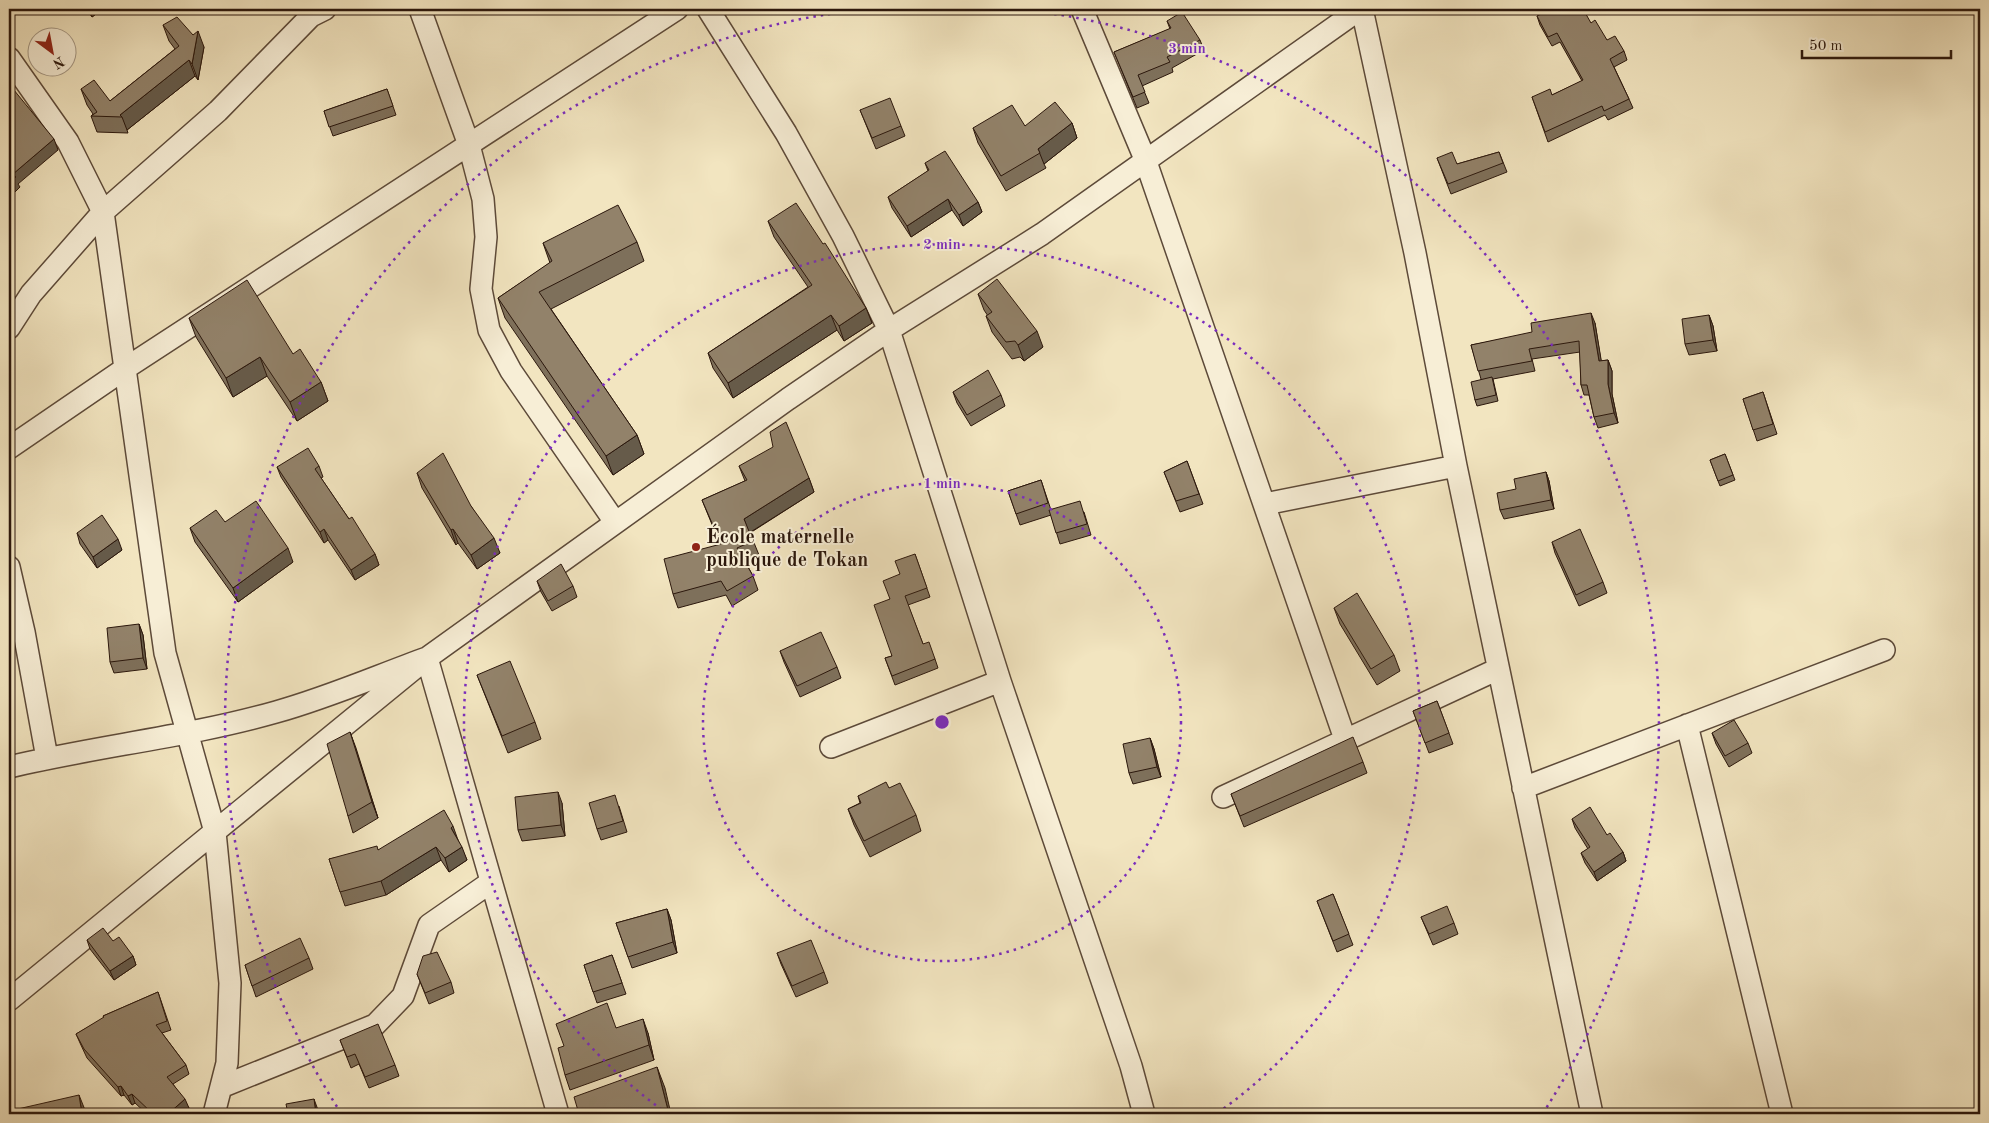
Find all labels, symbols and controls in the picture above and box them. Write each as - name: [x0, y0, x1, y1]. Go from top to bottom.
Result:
- north arrow: [28, 28, 78, 78]
- scale bar: [1802, 28, 1950, 60]
- text: 50 m: [1809, 39, 1843, 54]
- text: 3 min: [1168, 42, 1206, 57]
- text: N: [50, 53, 67, 71]
- text: 2 min: [923, 238, 961, 253]
- text: 1 min: [923, 477, 961, 492]
- place label: École maternelle publique de Tokan: [706, 523, 868, 571]
- marker: École maternelle publique de Tokan: [690, 541, 702, 553]
- centre of rings: [933, 713, 951, 731]

